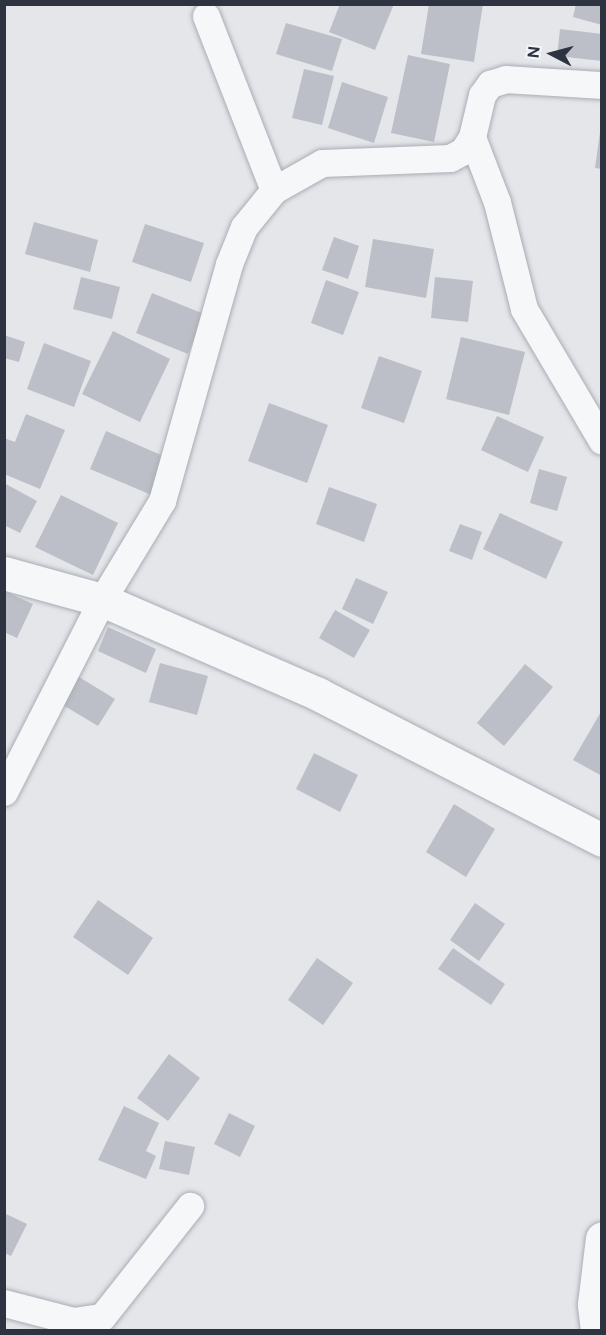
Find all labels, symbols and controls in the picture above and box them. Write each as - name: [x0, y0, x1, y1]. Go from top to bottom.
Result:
- north arrow: [522, 24, 582, 84]
- text: N: [523, 45, 545, 59]

